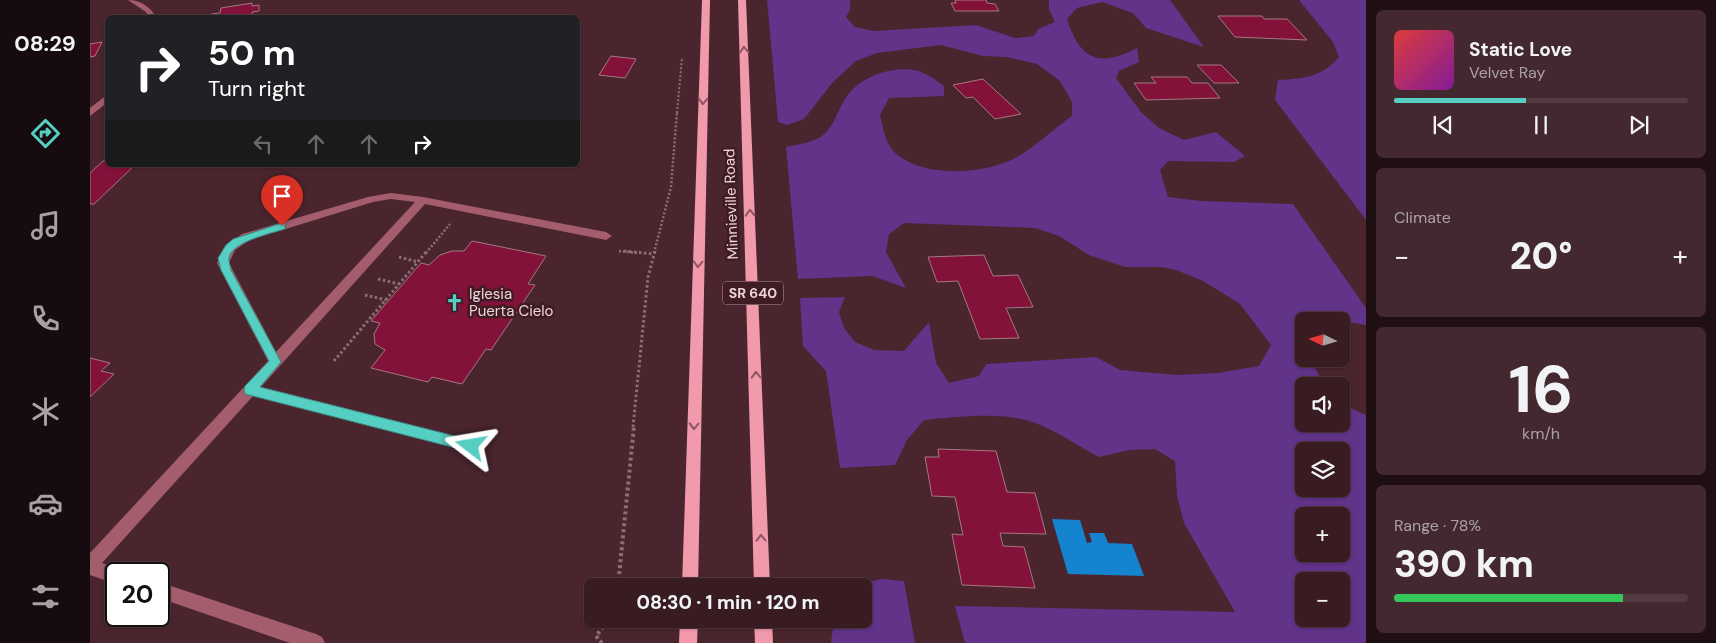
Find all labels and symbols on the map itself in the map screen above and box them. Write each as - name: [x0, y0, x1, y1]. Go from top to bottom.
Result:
- one-way arrow: [738, 46, 749, 54]
- one-way arrow: [698, 97, 709, 105]
- street label: Minnieville Road: [719, 148, 743, 260]
- pin: [261, 175, 303, 226]
- one-way arrow: [745, 208, 756, 216]
- one-way arrow: [693, 260, 704, 268]
- road number: SR 640: [723, 282, 783, 304]
- place label: Iglesia Puerta Cielo: [469, 284, 554, 321]
- church icon: Iglesia Puerta Cielo: [445, 293, 465, 313]
- north arrow: [1295, 312, 1350, 368]
- one-way arrow: [750, 371, 761, 379]
- position arrow: [444, 419, 496, 471]
- one-way arrow: [689, 422, 699, 430]
- one-way arrow: [756, 533, 766, 541]
- speed limit sign: 20: [105, 562, 170, 627]

